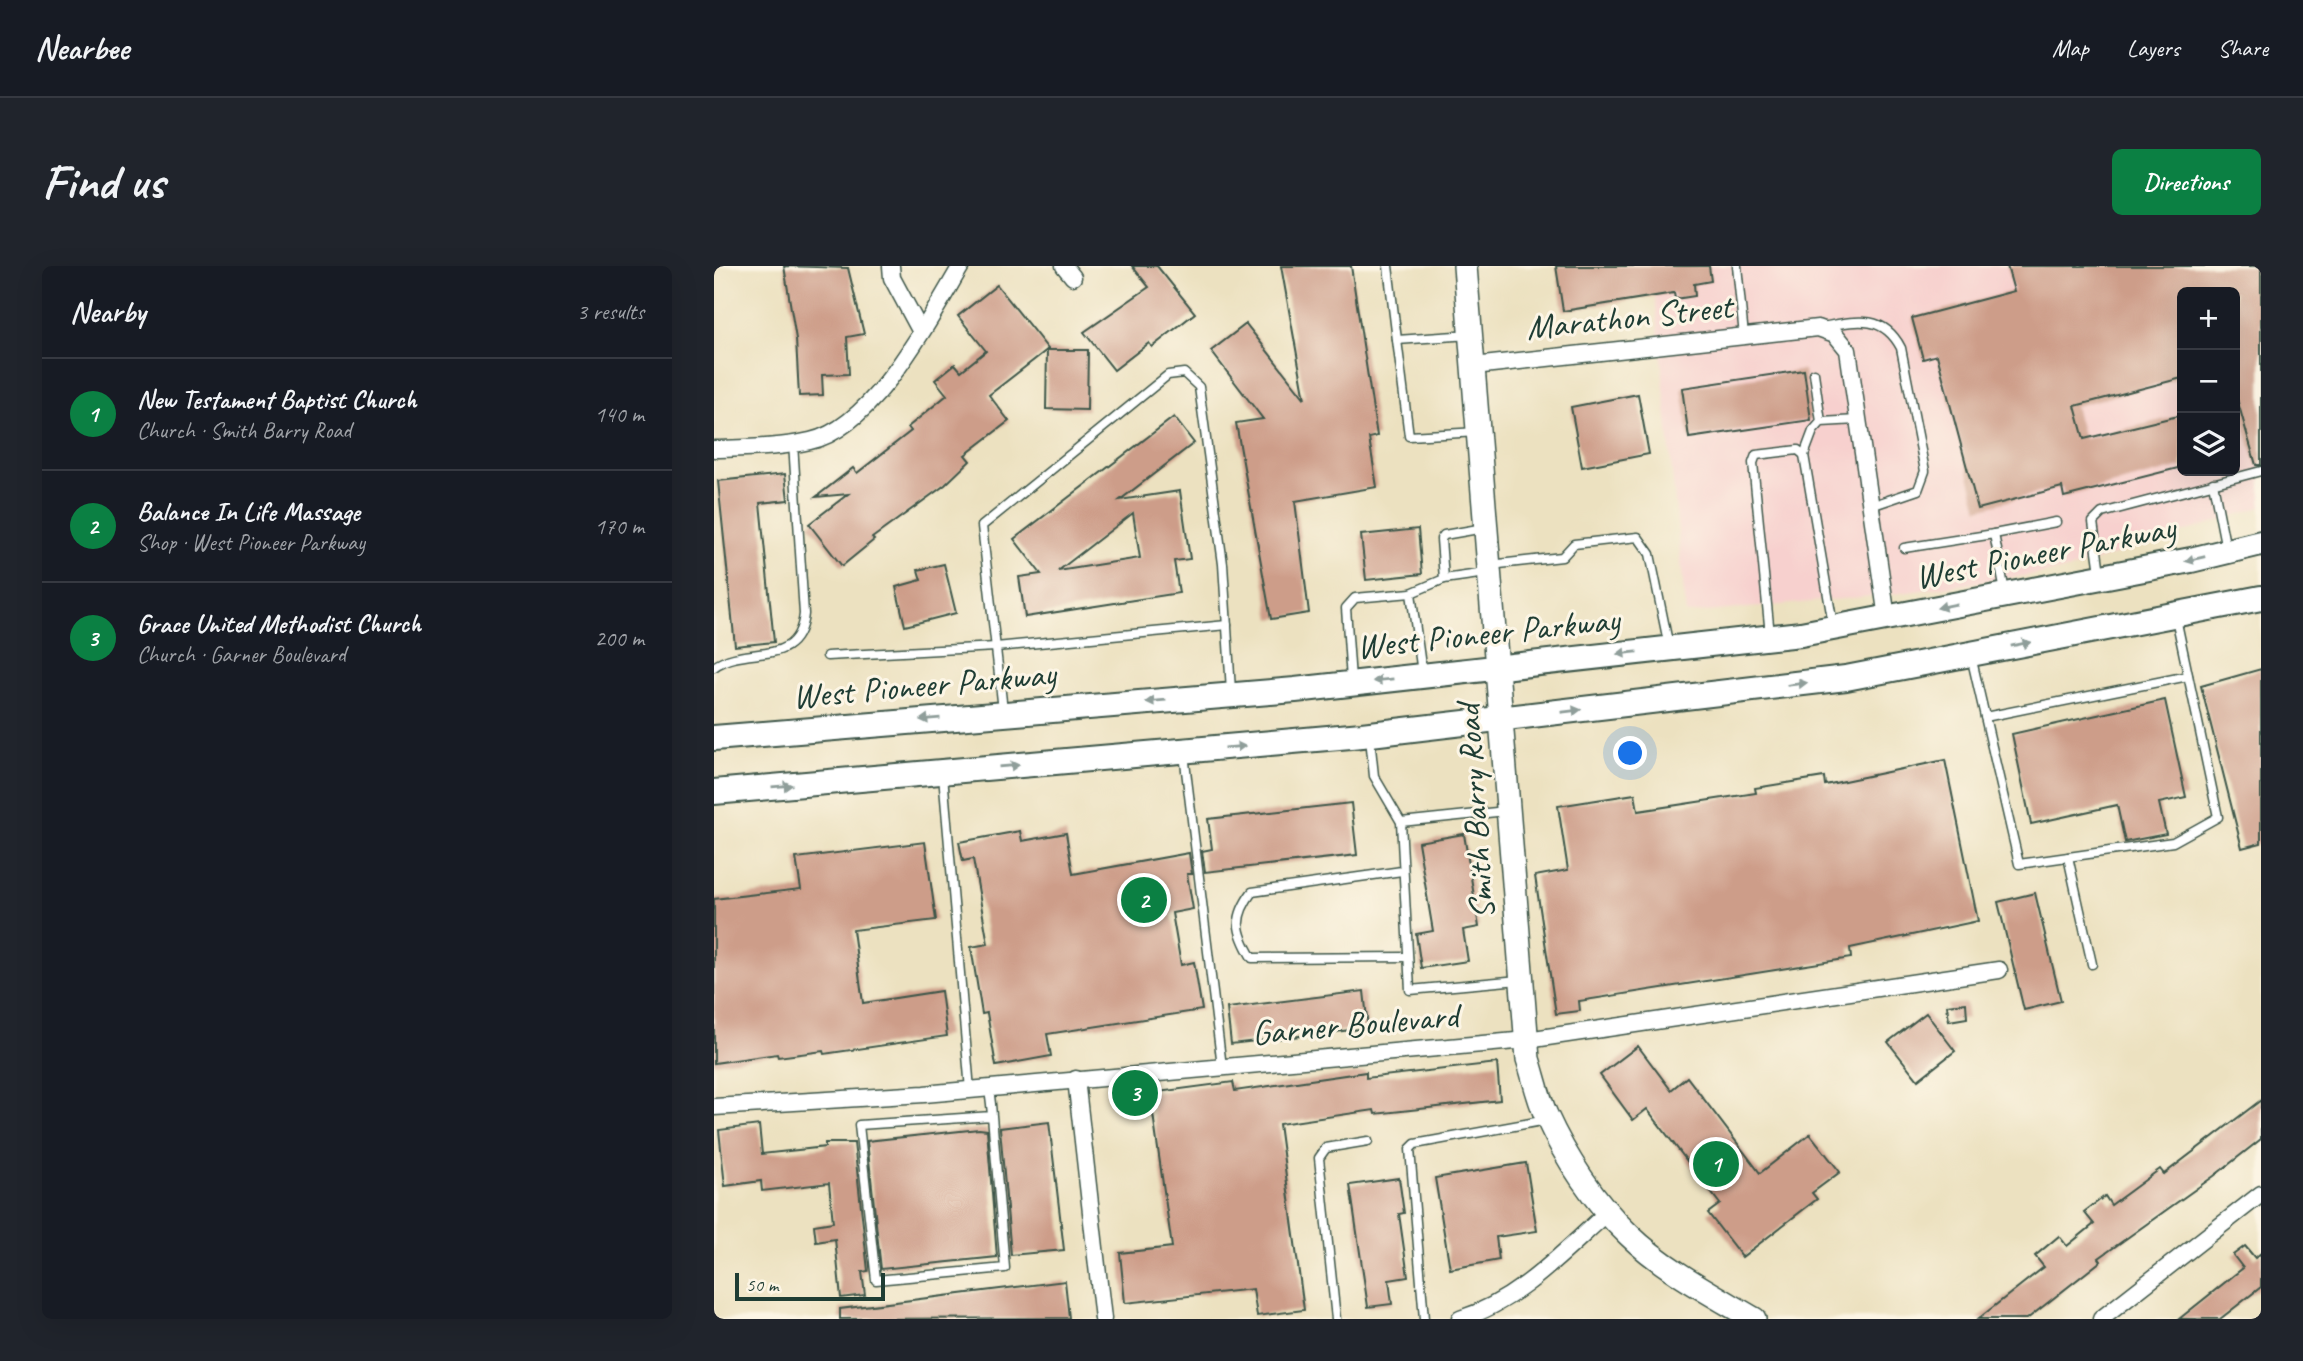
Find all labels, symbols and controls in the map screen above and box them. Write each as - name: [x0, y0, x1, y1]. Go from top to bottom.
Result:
- text: Nearbee: [35, 27, 129, 69]
- text: Map: [2052, 33, 2089, 63]
- text: Layers: [2127, 33, 2180, 63]
- text: Share: [2218, 33, 2268, 63]
- button: Directions: [2112, 149, 2261, 215]
- text: Find us: [42, 151, 164, 213]
- street label: Marathon Street: [1524, 283, 1738, 350]
- map controls: [2177, 287, 2240, 476]
- button: +: [2177, 287, 2240, 350]
- text: Nearby: [70, 293, 146, 331]
- text: 3 results: [577, 297, 644, 326]
- button: −: [2177, 350, 2240, 413]
- text: New Testament Baptist Church: [137, 383, 416, 416]
- text: 1: [88, 400, 98, 429]
- text: 140 m: [595, 400, 644, 429]
- button: layers: [2177, 413, 2240, 476]
- text: Church · Smith Barry Road: [137, 416, 351, 445]
- text: Balance In Life Massage: [137, 495, 360, 528]
- street label: West Pioneer Parkway: [1911, 504, 2181, 599]
- text: 2: [88, 512, 98, 541]
- text: 170 m: [595, 512, 644, 541]
- text: Shop · West Pioneer Parkway: [137, 528, 365, 557]
- one-way arrow: [2184, 553, 2206, 564]
- street label: West Pioneer Parkway: [1354, 597, 1624, 669]
- one-way arrow: [1936, 601, 1958, 612]
- text: Grace United Methodist Church: [137, 607, 421, 640]
- text: 3: [88, 624, 98, 653]
- text: 200 m: [595, 624, 644, 653]
- one-way arrow: [2010, 639, 2032, 650]
- text: Church · Garner Boulevard: [137, 640, 346, 669]
- one-way arrow: [1615, 648, 1637, 659]
- street label: West Pioneer Parkway: [791, 651, 1059, 719]
- one-way arrow: [1372, 675, 1394, 686]
- one-way arrow: [1786, 678, 1808, 689]
- one-way arrow: [1145, 696, 1167, 707]
- street label: Smith Barry Road: [1445, 698, 1505, 921]
- one-way arrow: [1560, 705, 1582, 716]
- one-way arrow: [918, 714, 940, 725]
- your location: [1613, 736, 1647, 770]
- one-way arrow: [1224, 741, 1246, 752]
- one-way arrow: [998, 761, 1020, 772]
- one-way arrow: [771, 781, 793, 792]
- pin: 2: [1121, 874, 1167, 926]
- street label: Garner Boulevard: [1250, 992, 1465, 1055]
- pin: 3: [1112, 1067, 1158, 1119]
- pin: 1: [1693, 1138, 1739, 1190]
- scale bar: [735, 1270, 886, 1302]
- text: 50 m: [746, 1273, 778, 1297]

